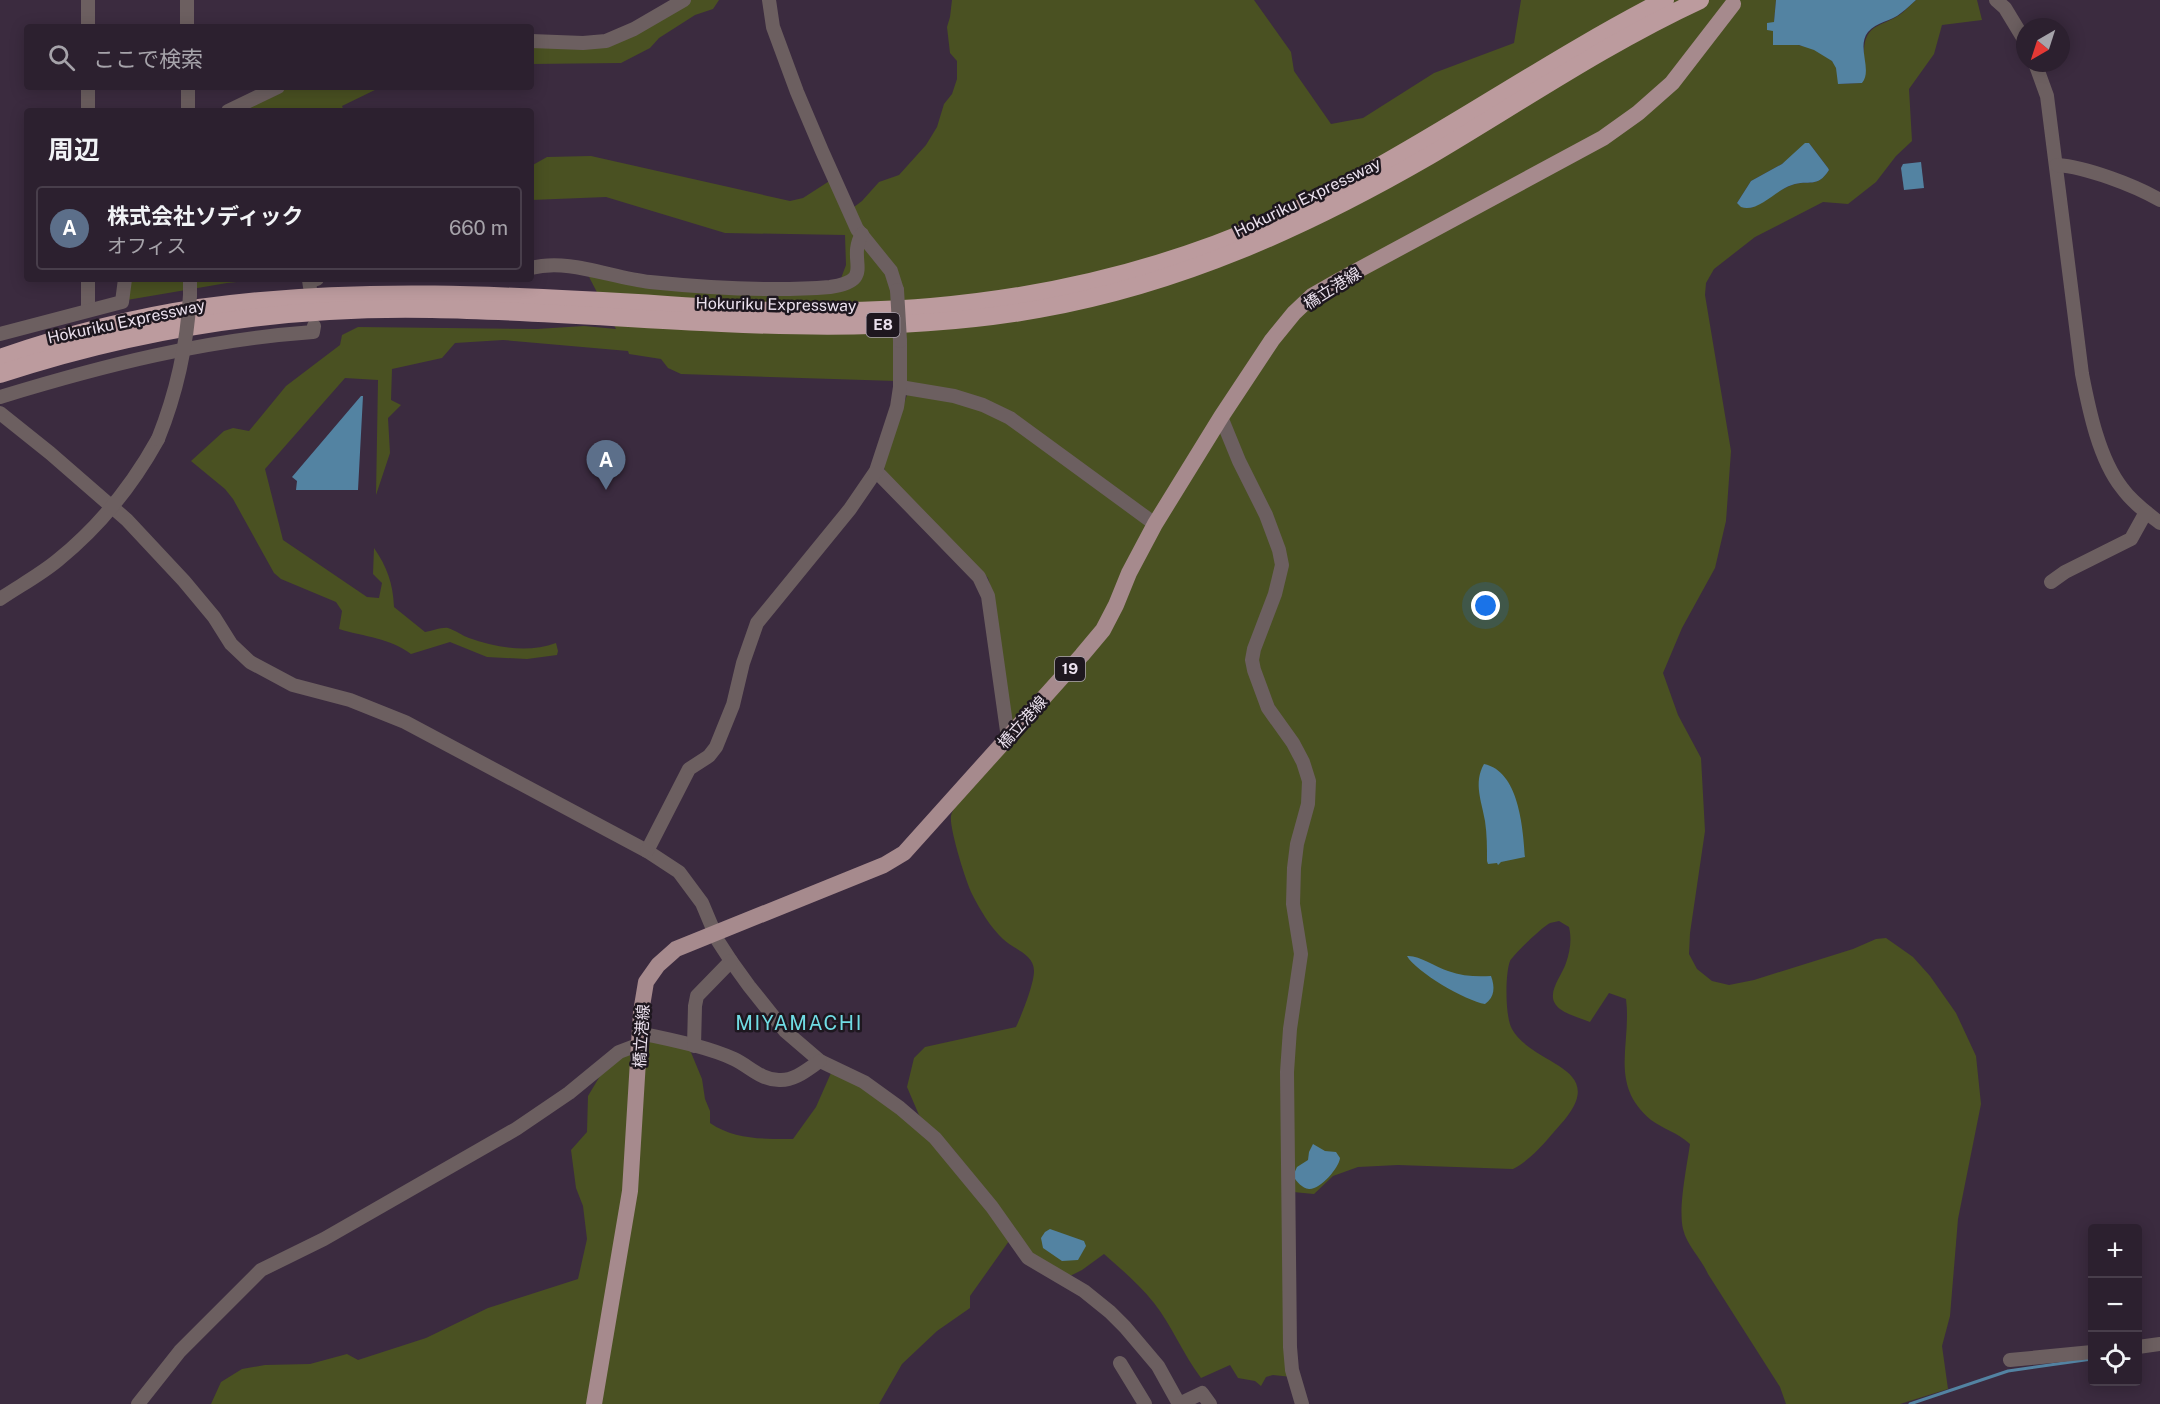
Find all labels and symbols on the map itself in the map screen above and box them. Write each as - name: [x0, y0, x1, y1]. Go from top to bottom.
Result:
- north arrow: [2016, 18, 2070, 72]
- street label: Hokuriku Expressway: [1231, 153, 1384, 241]
- street label: 橋立港線: [1300, 263, 1364, 313]
- street label: Hokuriku Expressway: [695, 294, 857, 315]
- street label: Hokuriku Expressway: [46, 295, 207, 347]
- road number: E8: [866, 313, 900, 337]
- pin: A: [586, 440, 626, 490]
- your location: [1471, 591, 1500, 620]
- road number: 19: [1055, 657, 1085, 681]
- street label: 橋立港線: [994, 692, 1051, 752]
- street label: 橋立港線: [630, 1003, 653, 1069]
- district label: MIYAMACHI: [735, 1011, 863, 1035]

